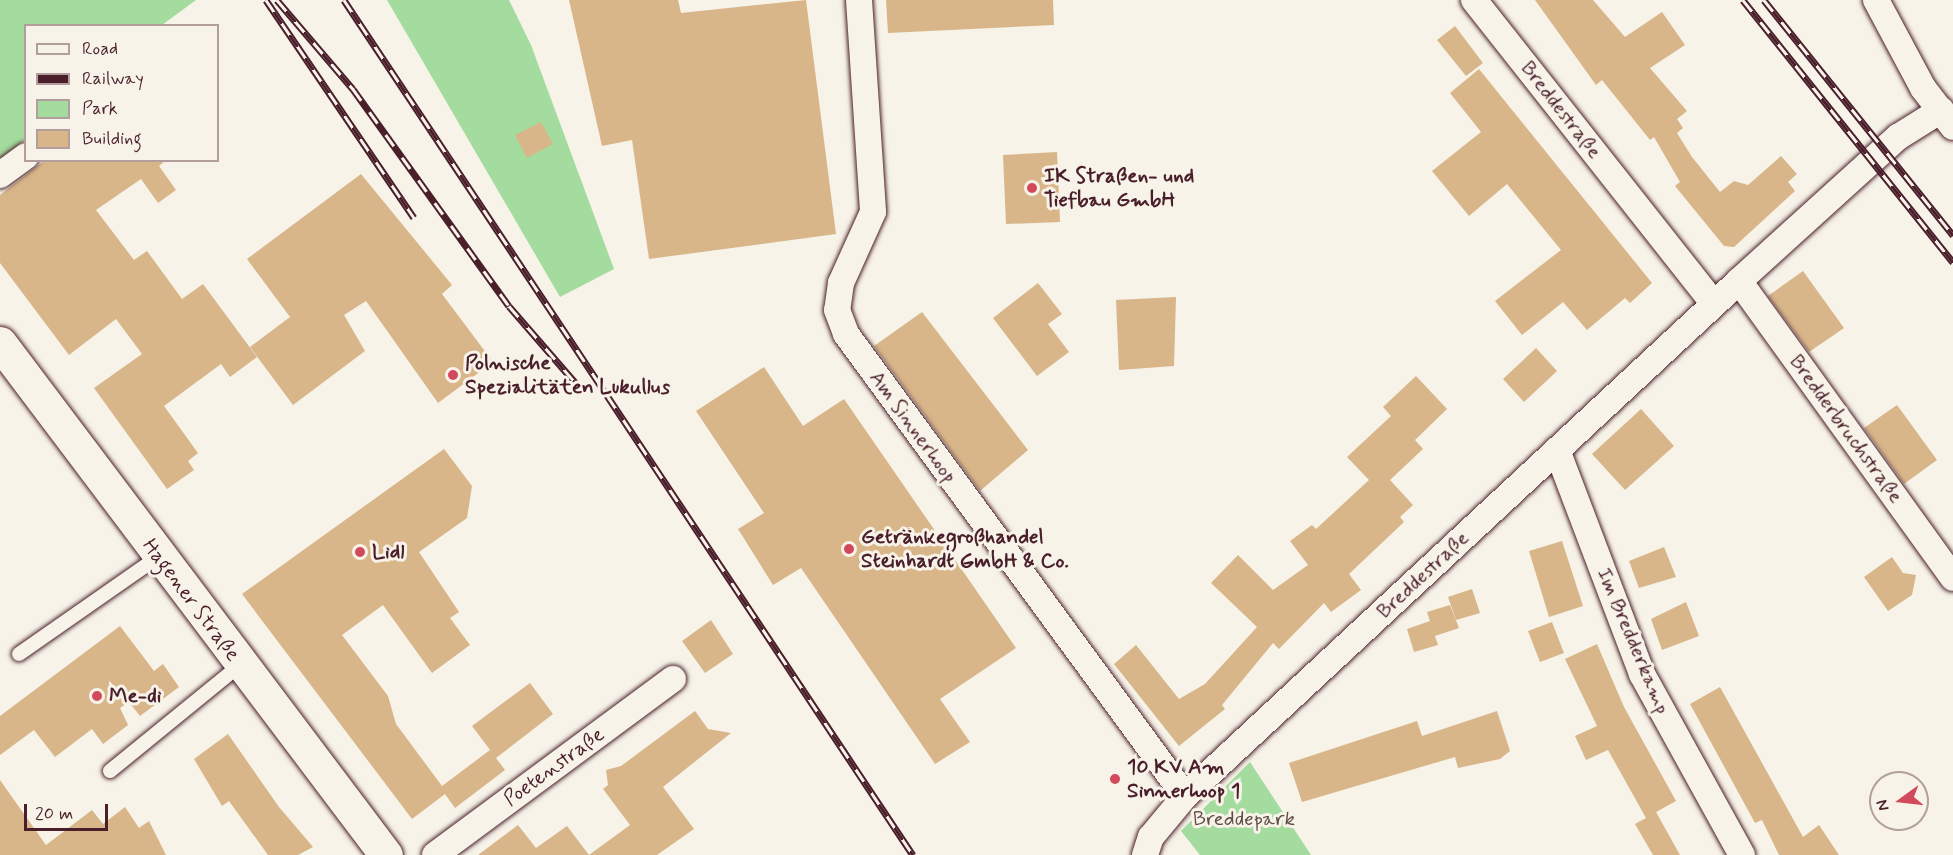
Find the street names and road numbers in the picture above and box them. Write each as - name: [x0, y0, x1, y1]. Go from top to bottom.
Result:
- street label: Breddestraße: [1515, 56, 1607, 164]
- street label: Bredderbruchstraße: [1784, 350, 1908, 508]
- street label: Am Sinnerhoop: [863, 365, 963, 489]
- street label: Breddestraße: [1372, 526, 1474, 624]
- street label: Hagener Straße: [137, 534, 245, 666]
- street label: Im Bredderkamp: [1592, 566, 1674, 716]
- street label: Poetenstraße: [499, 722, 609, 812]

